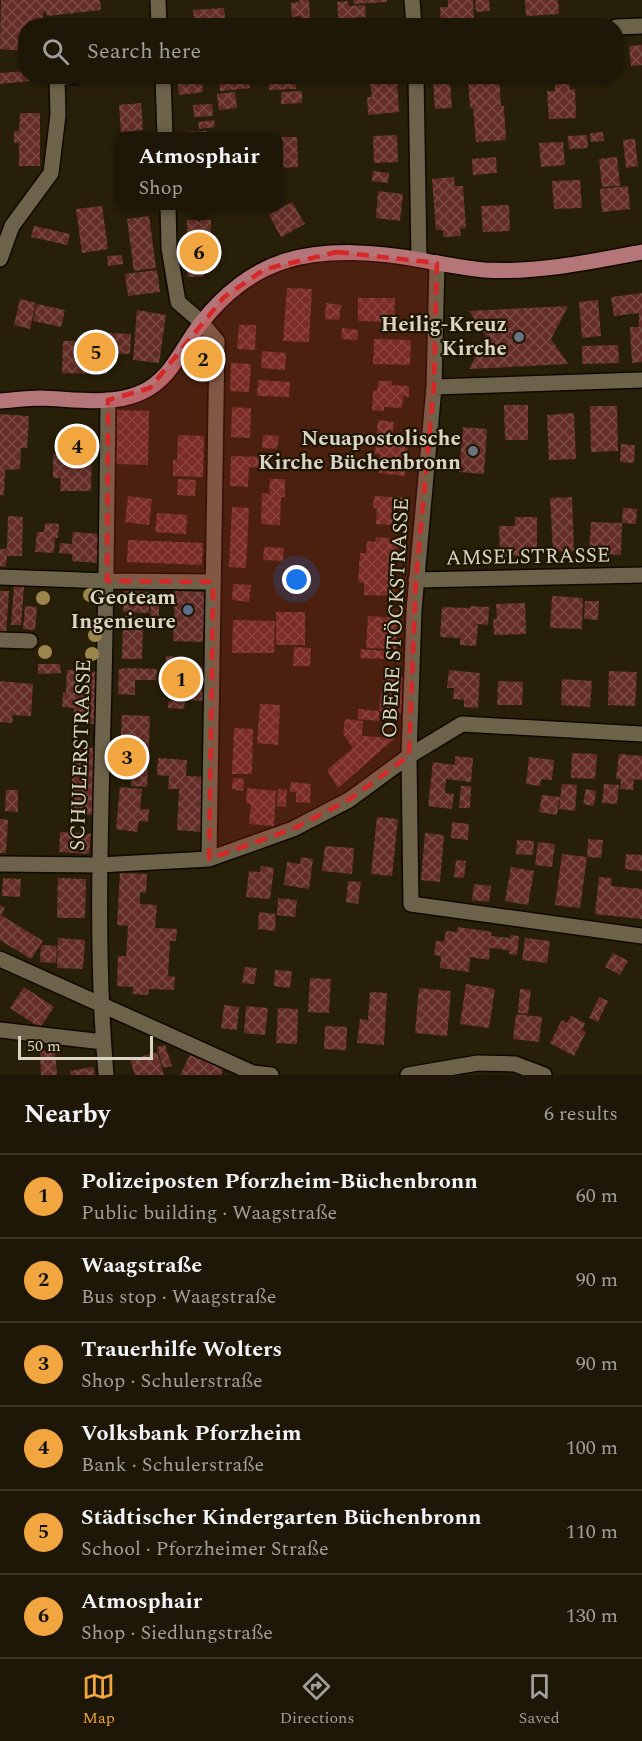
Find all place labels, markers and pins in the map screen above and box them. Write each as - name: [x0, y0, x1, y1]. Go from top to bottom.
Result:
- pin: 6: [180, 230, 218, 274]
- place label: Heilig-Kreuz Kirche: [381, 309, 507, 365]
- pin: 5: [76, 330, 116, 374]
- marker: Heilig-Kreuz Kirche: [512, 330, 526, 344]
- pin: 2: [184, 336, 222, 382]
- place label: Neuapostolische Kirche Büchenbronn: [258, 423, 461, 479]
- pin: 4: [58, 424, 97, 468]
- marker: Neuapostolische Kirche Büchenbronn: [466, 444, 480, 458]
- place label: Geoteam Ingenieure: [71, 582, 176, 638]
- marker: Geoteam Ingenieure: [181, 603, 195, 617]
- pin: 1: [162, 656, 201, 702]
- pin: 3: [108, 734, 146, 780]

